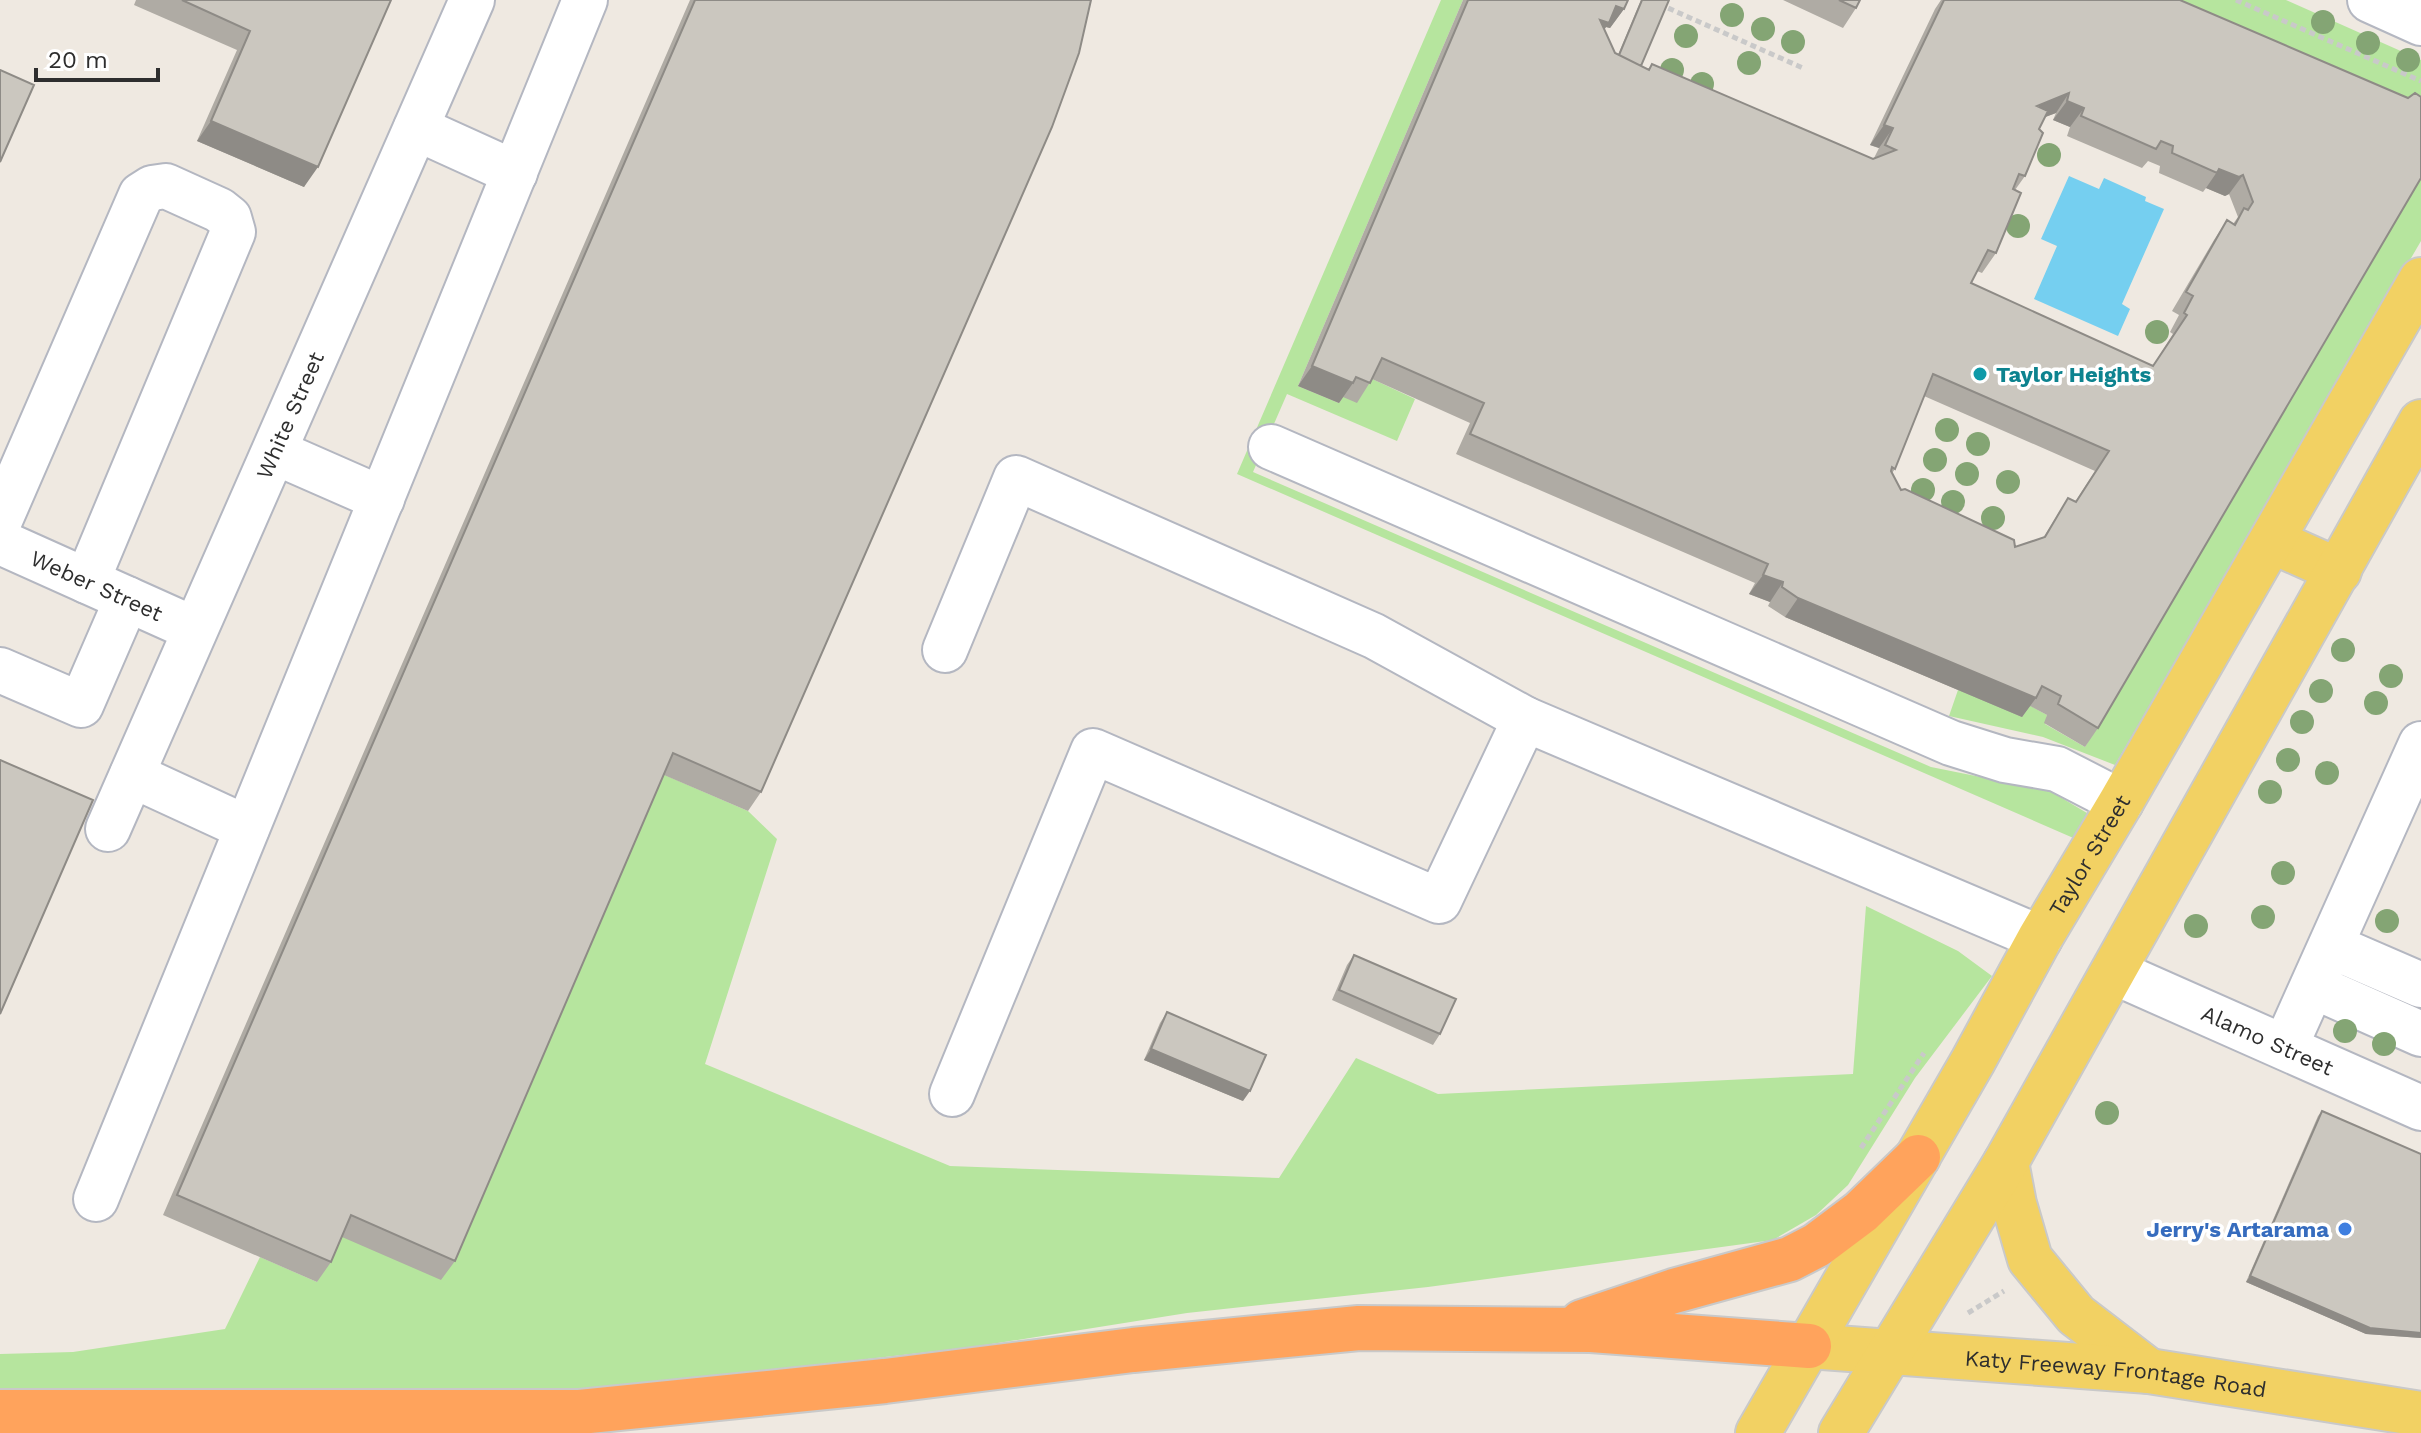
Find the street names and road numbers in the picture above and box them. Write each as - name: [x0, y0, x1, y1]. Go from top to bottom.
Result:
- street label: White Street: [251, 348, 329, 483]
- street label: Weber Street: [27, 545, 166, 626]
- street label: Taylor Street: [2044, 791, 2135, 921]
- street label: Alamo Street: [2198, 1000, 2337, 1081]
- street label: Katy Freeway Frontage Road: [1964, 1345, 2268, 1402]

